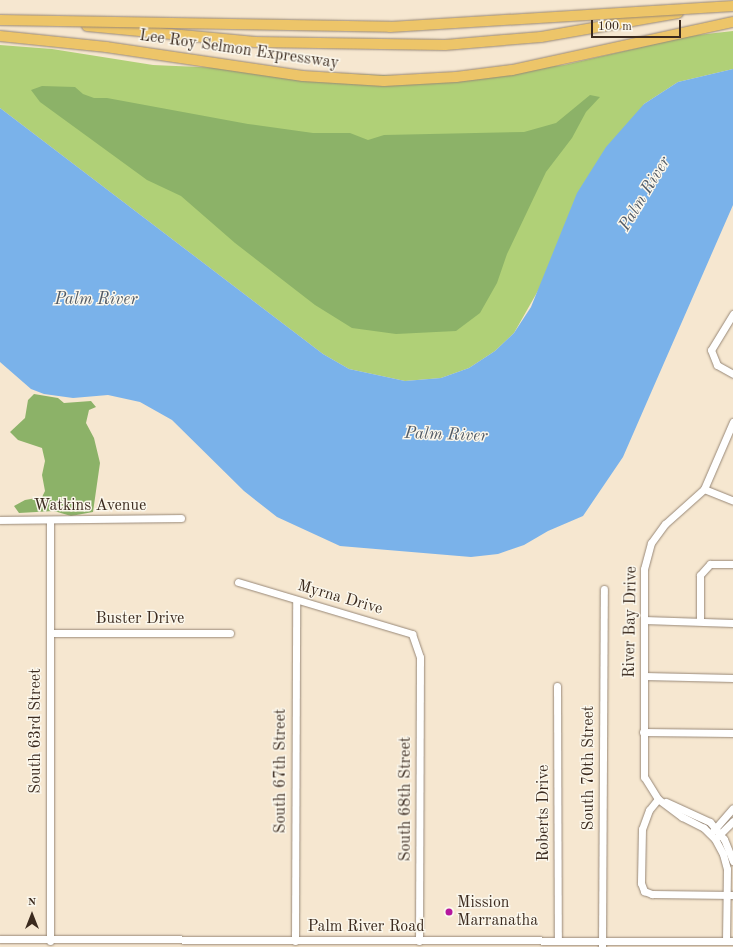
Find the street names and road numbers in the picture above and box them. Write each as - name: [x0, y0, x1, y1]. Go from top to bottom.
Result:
- street label: Lee Roy Selmon Expressway: [138, 26, 340, 74]
- street label: Watkins Avenue: [34, 496, 146, 516]
- street label: River Bay Drive: [620, 566, 642, 678]
- street label: Myrna Drive: [295, 577, 385, 619]
- street label: Buster Drive: [96, 609, 184, 629]
- street label: South 63rd Street: [26, 668, 46, 794]
- street label: South 70th Street: [579, 706, 599, 830]
- street label: South 67th Street: [271, 709, 291, 833]
- street label: South 68th Street: [396, 737, 416, 861]
- street label: Roberts Drive: [534, 765, 554, 861]
- street label: Palm River Road: [307, 917, 425, 937]

